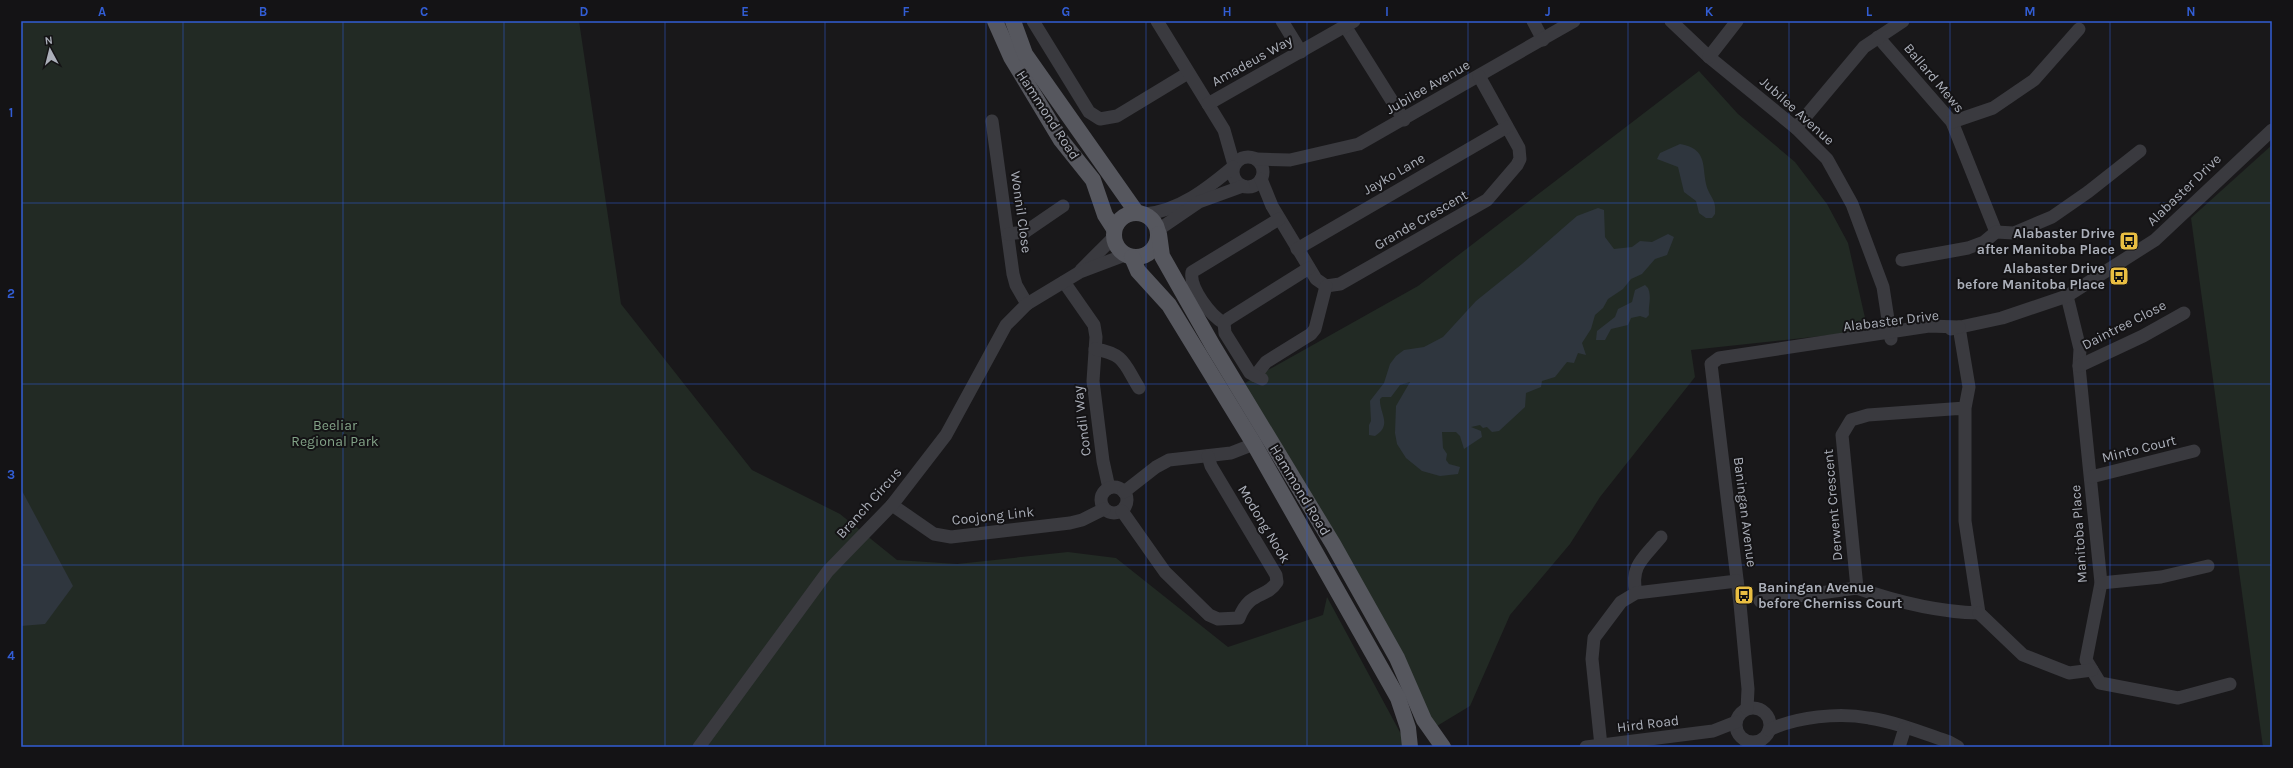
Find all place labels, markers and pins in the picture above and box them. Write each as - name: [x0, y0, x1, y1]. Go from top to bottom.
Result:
- place label: Alabaster Drive after Manitoba Place: [1977, 225, 2115, 258]
- bus stop icon: Alabaster Drive after Manitoba Place: [2118, 230, 2140, 252]
- place label: Alabaster Drive before Manitoba Place: [1957, 260, 2105, 293]
- bus stop icon: Alabaster Drive before Manitoba Place: [2108, 265, 2130, 287]
- place label: Baningan Avenue before Cherniss Court: [1758, 579, 1903, 612]
- bus stop icon: Baningan Avenue before Cherniss Court: [1733, 584, 1755, 606]

